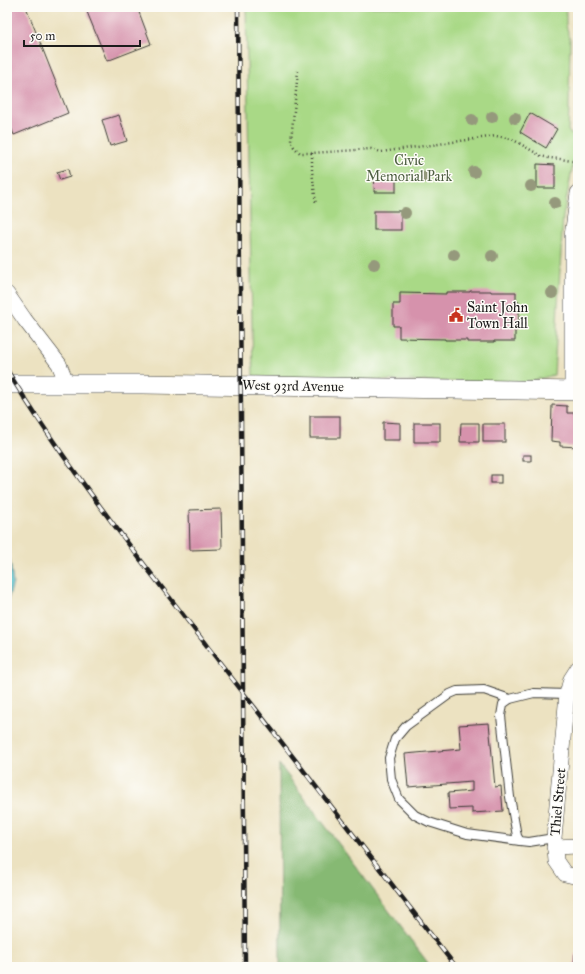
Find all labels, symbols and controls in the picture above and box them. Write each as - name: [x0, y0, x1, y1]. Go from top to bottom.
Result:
- scale bar: [24, 22, 140, 48]
- text: 50 m: [30, 29, 55, 43]
- park label: Civic Memorial Park: [366, 152, 453, 185]
- place label: Saint John Town Hall: [467, 299, 529, 332]
- public building icon: Saint John Town Hall: [448, 307, 464, 323]
- street label: West 93rd Avenue: [242, 377, 344, 395]
- street label: Thiel Street: [547, 767, 569, 837]

